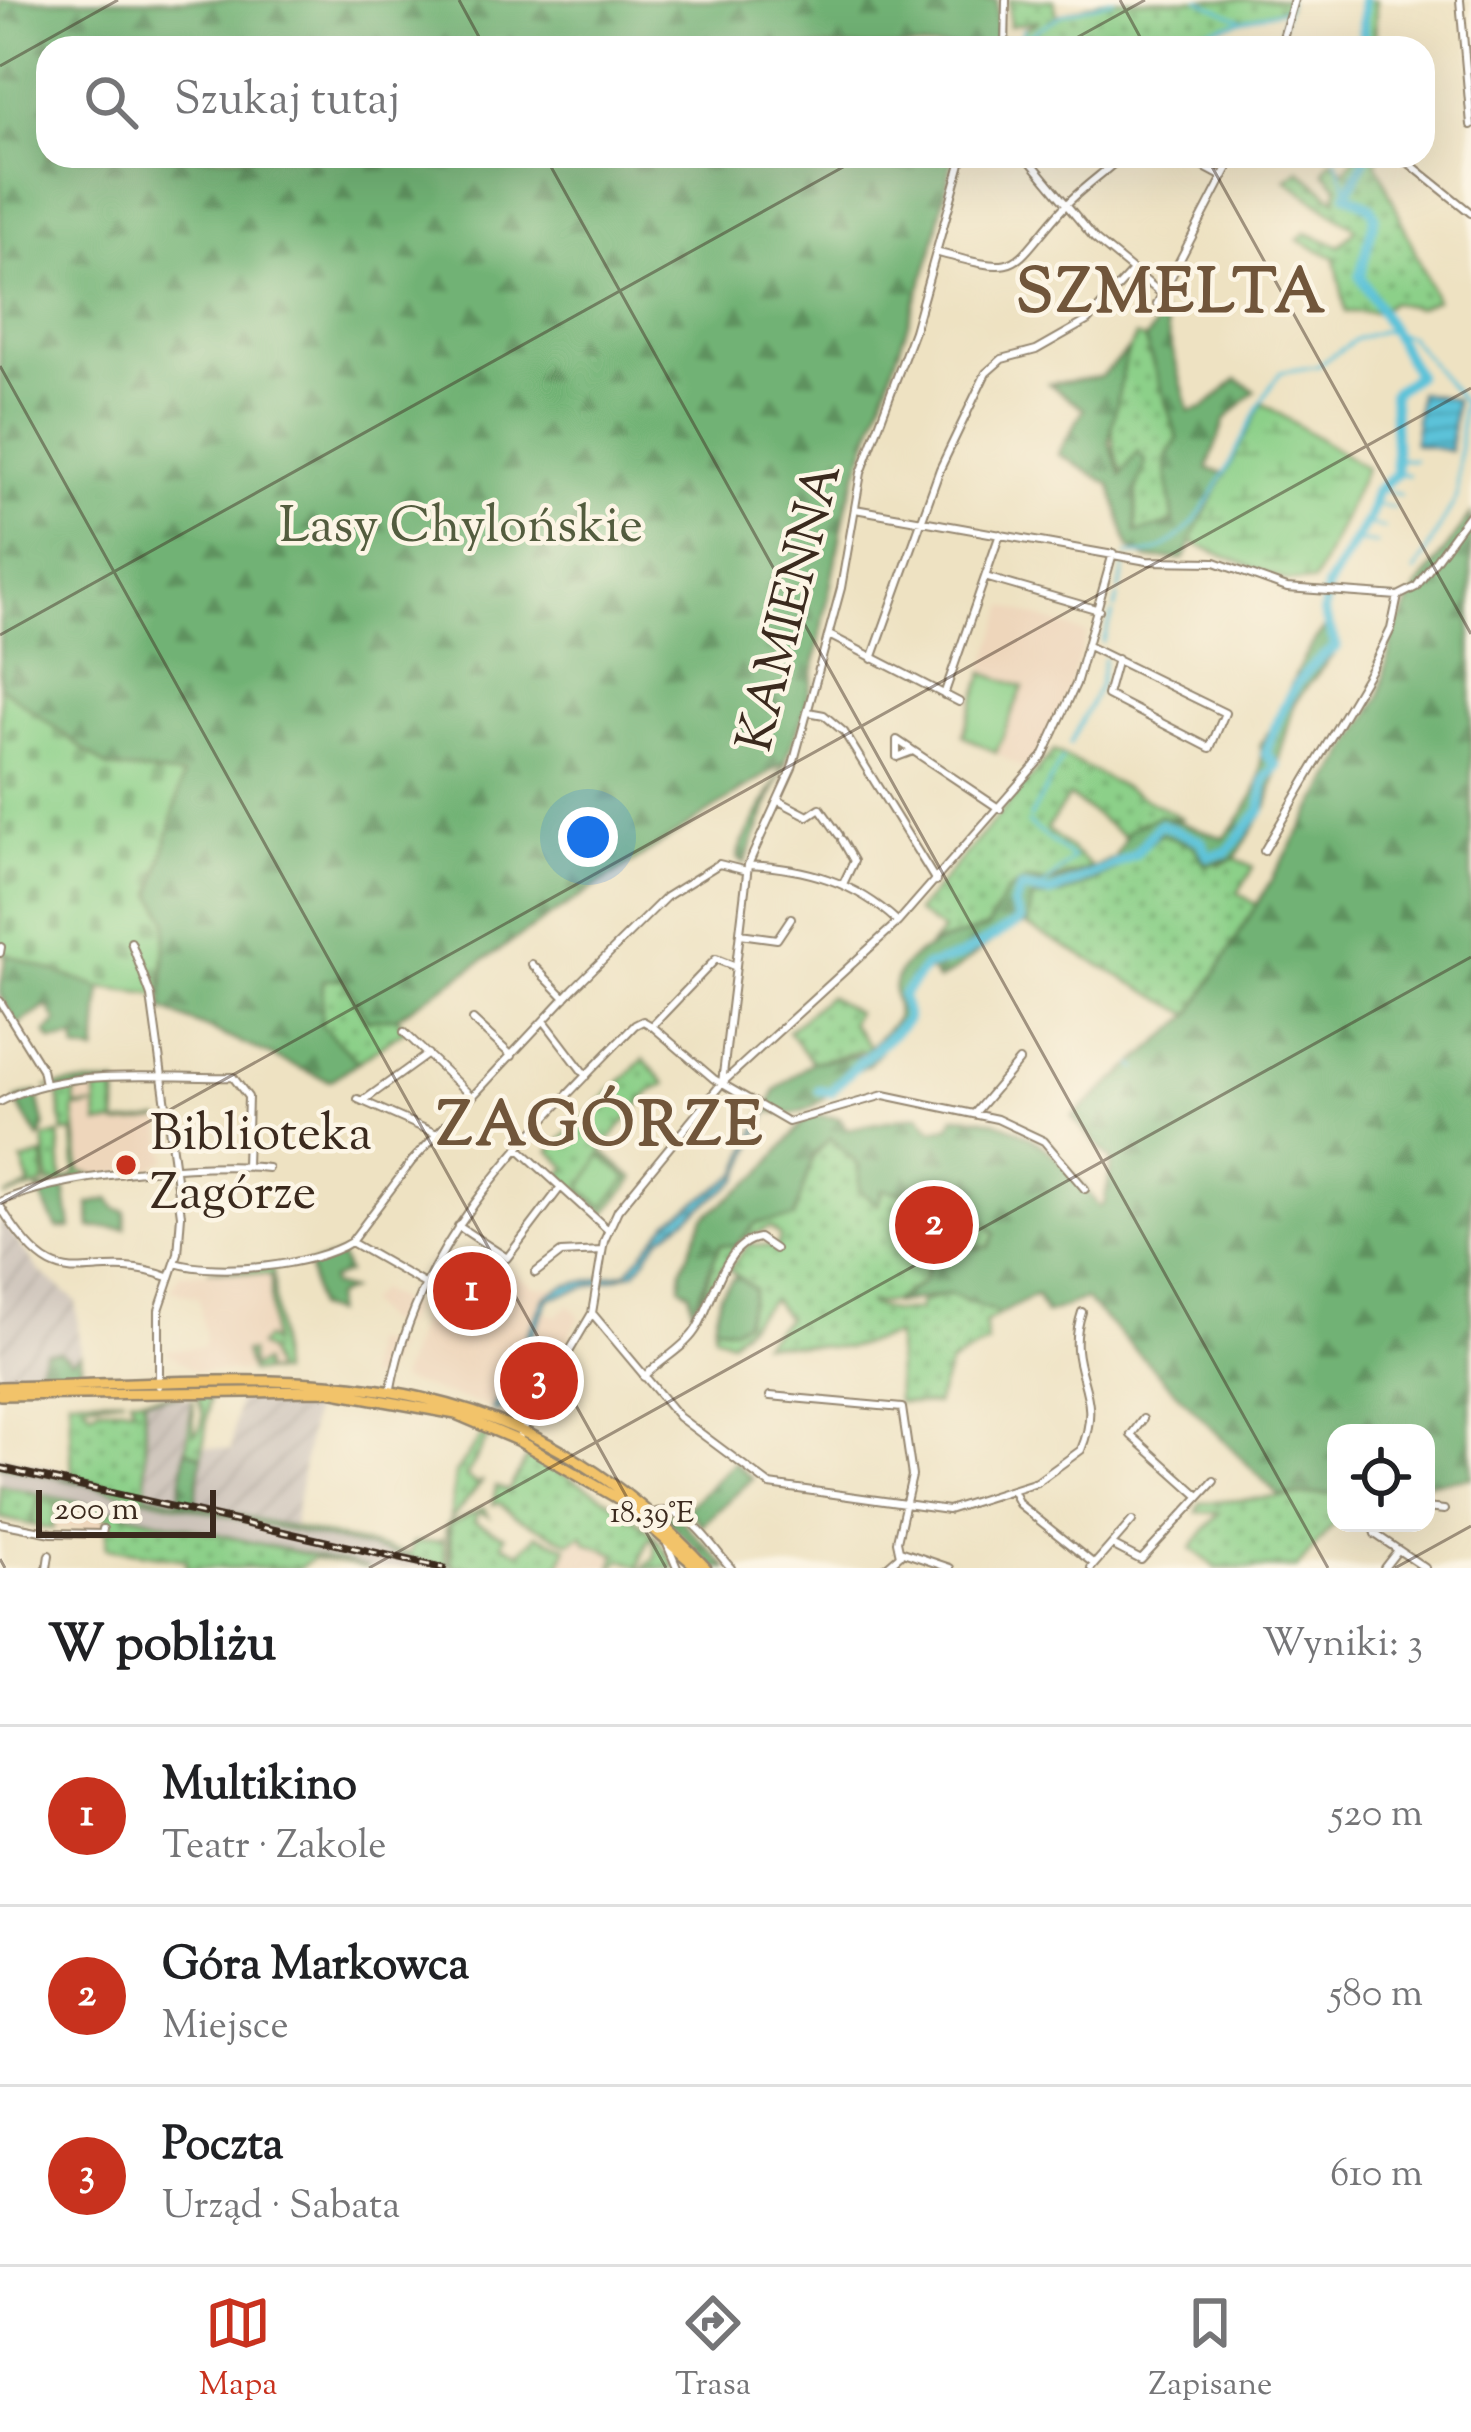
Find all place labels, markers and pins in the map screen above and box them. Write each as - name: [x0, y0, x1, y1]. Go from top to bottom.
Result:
- place label: Biblioteka Zagórze: [150, 1100, 372, 1232]
- marker: Biblioteka Zagórze: [113, 1152, 139, 1178]
- pin: 2: [895, 1180, 973, 1270]
- pin: 1: [433, 1246, 511, 1336]
- pin: 3: [500, 1336, 578, 1426]

